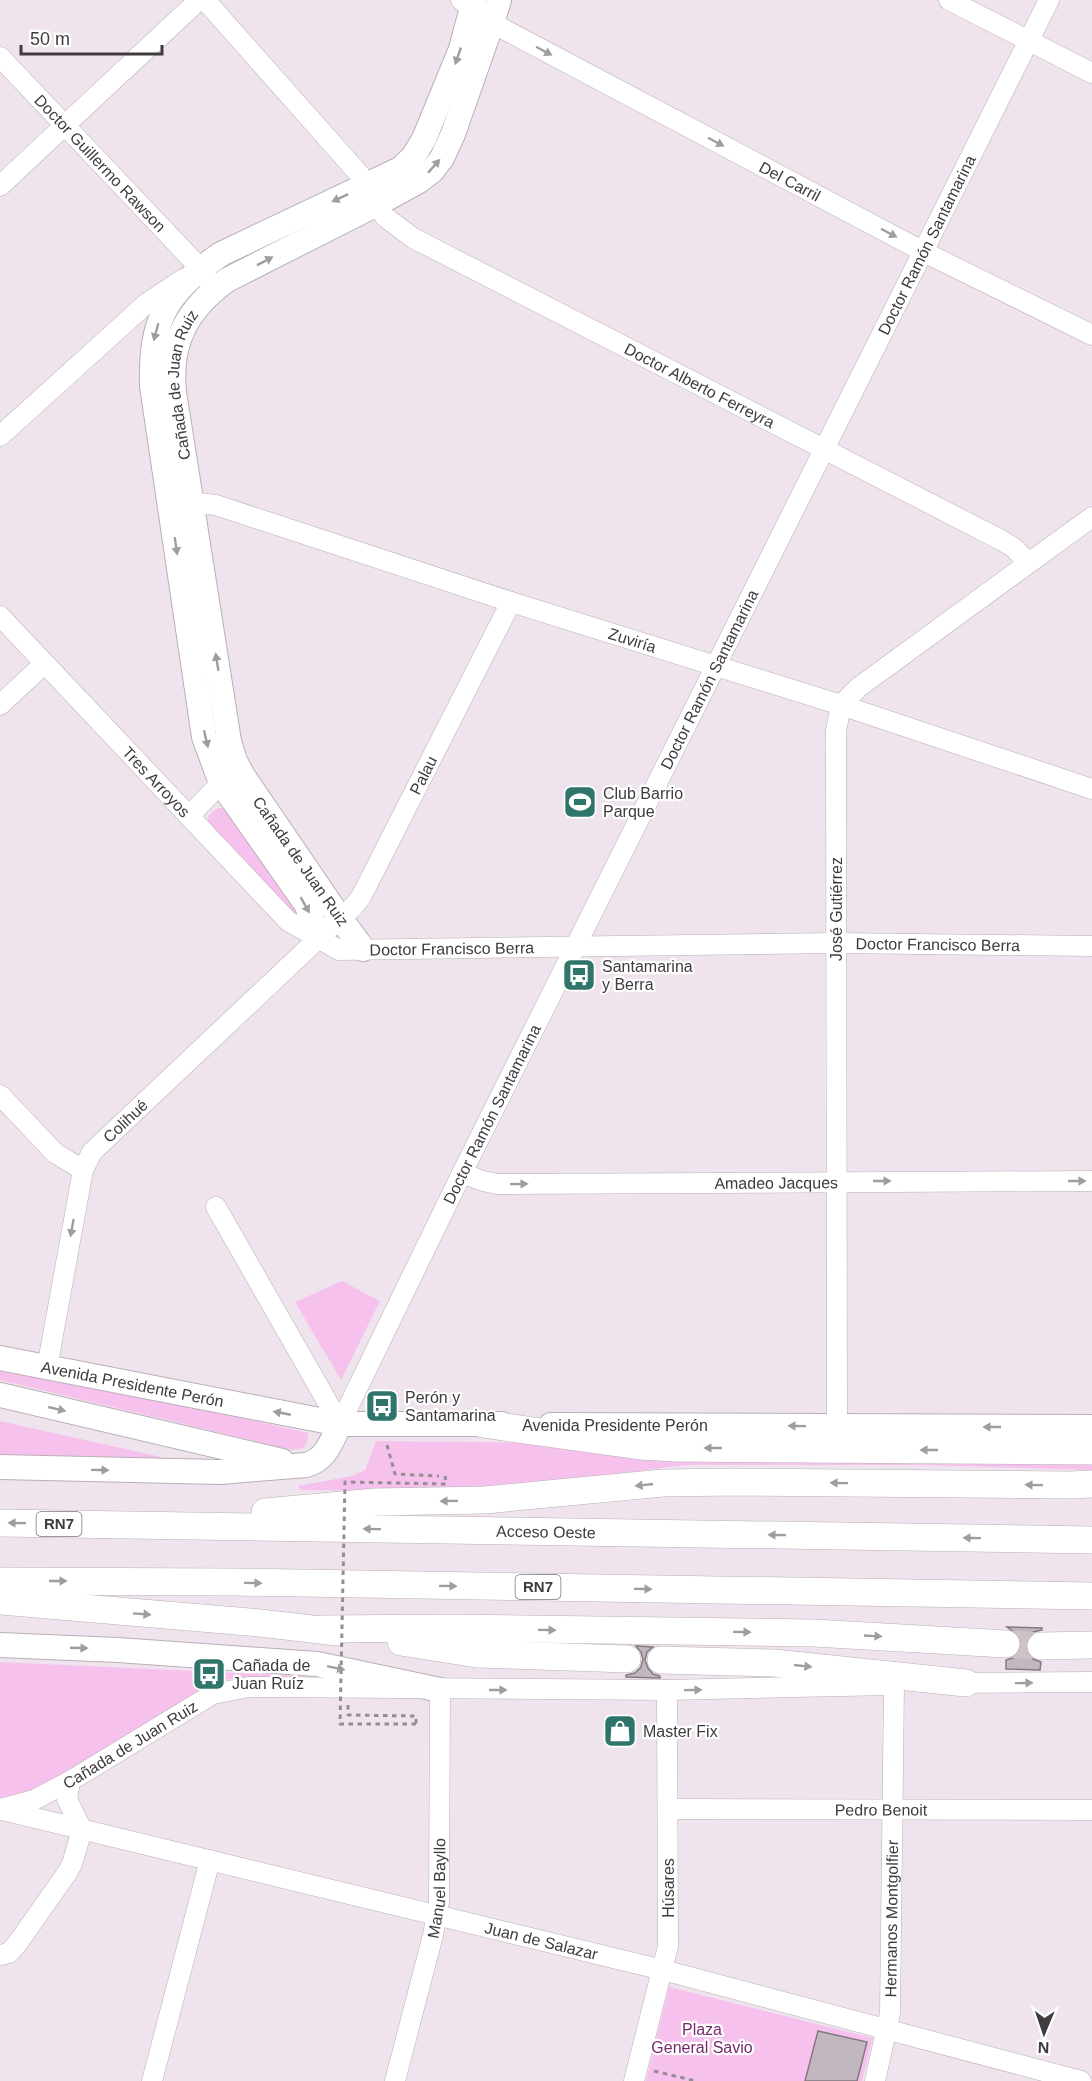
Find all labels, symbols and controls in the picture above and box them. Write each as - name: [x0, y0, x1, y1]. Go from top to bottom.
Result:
- scale bar: [21, 18, 162, 56]
- text: 50 m: [30, 29, 70, 49]
- one-way arrow: [536, 46, 553, 56]
- one-way arrow: [453, 48, 463, 66]
- street label: Doctor Guillermo Rawson: [31, 91, 169, 235]
- one-way arrow: [708, 137, 725, 147]
- street label: Doctor Ramón Santamarina: [875, 152, 979, 338]
- street label: Del Carril: [756, 158, 823, 205]
- one-way arrow: [428, 159, 441, 174]
- one-way arrow: [332, 194, 349, 203]
- one-way arrow: [881, 228, 898, 238]
- one-way arrow: [256, 256, 273, 265]
- street label: Cañada de Juan Ruiz: [165, 307, 201, 461]
- one-way arrow: [151, 323, 161, 341]
- street label: Doctor Alberto Ferreyra: [622, 340, 777, 431]
- one-way arrow: [172, 537, 181, 556]
- street label: Doctor Ramón Santamarina: [657, 587, 761, 772]
- street label: Zuviría: [606, 625, 658, 656]
- one-way arrow: [212, 653, 221, 672]
- one-way arrow: [201, 729, 211, 748]
- street label: Tres Arroyos: [119, 744, 193, 821]
- street label: Palau: [407, 753, 440, 797]
- sports icon: Club Barrio Parque: [562, 784, 598, 820]
- place label: Club Barrio Parque: [603, 785, 683, 820]
- street label: Cañada de Juan Ruiz: [249, 793, 352, 929]
- street label: José Gutiérrez: [828, 857, 845, 961]
- one-way arrow: [300, 896, 310, 913]
- street label: Doctor Francisco Berra: [855, 935, 1020, 954]
- street label: Doctor Francisco Berra: [369, 939, 534, 959]
- bus stop icon: Santamarina y Berra: [561, 957, 597, 993]
- place label: Santamarina y Berra: [602, 958, 693, 993]
- street label: Doctor Ramón Santamarina: [440, 1022, 544, 1207]
- street label: Colihué: [100, 1096, 151, 1146]
- street label: Amadeo Jacques: [714, 1174, 838, 1192]
- one-way arrow: [872, 1176, 891, 1186]
- one-way arrow: [1067, 1176, 1086, 1186]
- one-way arrow: [509, 1179, 528, 1189]
- one-way arrow: [67, 1218, 76, 1237]
- street label: Avenida Presidente Perón: [40, 1358, 225, 1410]
- bus stop icon: Perón y Santamarina: [364, 1388, 400, 1424]
- place label: Perón y Santamarina: [405, 1389, 496, 1424]
- one-way arrow: [48, 1404, 66, 1414]
- one-way arrow: [273, 1408, 292, 1417]
- street label: Avenida Presidente Perón: [522, 1417, 708, 1434]
- one-way arrow: [787, 1421, 806, 1431]
- one-way arrow: [982, 1422, 1001, 1432]
- one-way arrow: [703, 1443, 722, 1453]
- one-way arrow: [919, 1445, 938, 1455]
- one-way arrow: [91, 1465, 110, 1474]
- one-way arrow: [829, 1478, 848, 1488]
- one-way arrow: [634, 1480, 653, 1490]
- one-way arrow: [1024, 1480, 1043, 1490]
- one-way arrow: [440, 1496, 459, 1505]
- road number: RN7: [36, 1512, 82, 1536]
- one-way arrow: [7, 1518, 26, 1528]
- street label: Acceso Oeste: [496, 1523, 596, 1541]
- one-way arrow: [363, 1524, 382, 1533]
- one-way arrow: [768, 1530, 787, 1540]
- one-way arrow: [963, 1533, 982, 1543]
- road number: RN7: [516, 1575, 560, 1599]
- one-way arrow: [49, 1576, 68, 1586]
- one-way arrow: [244, 1578, 263, 1587]
- one-way arrow: [439, 1581, 458, 1591]
- one-way arrow: [634, 1584, 653, 1594]
- one-way arrow: [132, 1609, 151, 1619]
- one-way arrow: [538, 1625, 557, 1634]
- one-way arrow: [733, 1627, 752, 1637]
- one-way arrow: [863, 1632, 882, 1641]
- one-way arrow: [70, 1644, 89, 1653]
- bus stop icon: Cañada de Juan Ruíz: [191, 1656, 227, 1692]
- place label: Cañada de Juan Ruíz: [232, 1657, 310, 1692]
- one-way arrow: [793, 1661, 812, 1671]
- one-way arrow: [327, 1663, 346, 1673]
- one-way arrow: [1015, 1678, 1034, 1687]
- one-way arrow: [489, 1685, 508, 1695]
- one-way arrow: [684, 1685, 703, 1695]
- street label: Cañada de Juan Ruiz: [60, 1698, 200, 1792]
- shop icon: Master Fix: [602, 1713, 638, 1749]
- place label: Master Fix: [643, 1723, 718, 1740]
- street label: Pedro Benoit: [835, 1801, 928, 1819]
- street label: Manuel Bayllo: [425, 1838, 448, 1940]
- street label: Hermanos Montgolfier: [882, 1839, 901, 1998]
- street label: Húsares: [660, 1858, 677, 1918]
- street label: Juan de Salazar: [483, 1919, 600, 1963]
- north arrow: [1014, 2003, 1074, 2063]
- park label: Plaza General Savio: [651, 2021, 753, 2056]
- text: N: [1037, 2039, 1050, 2056]

